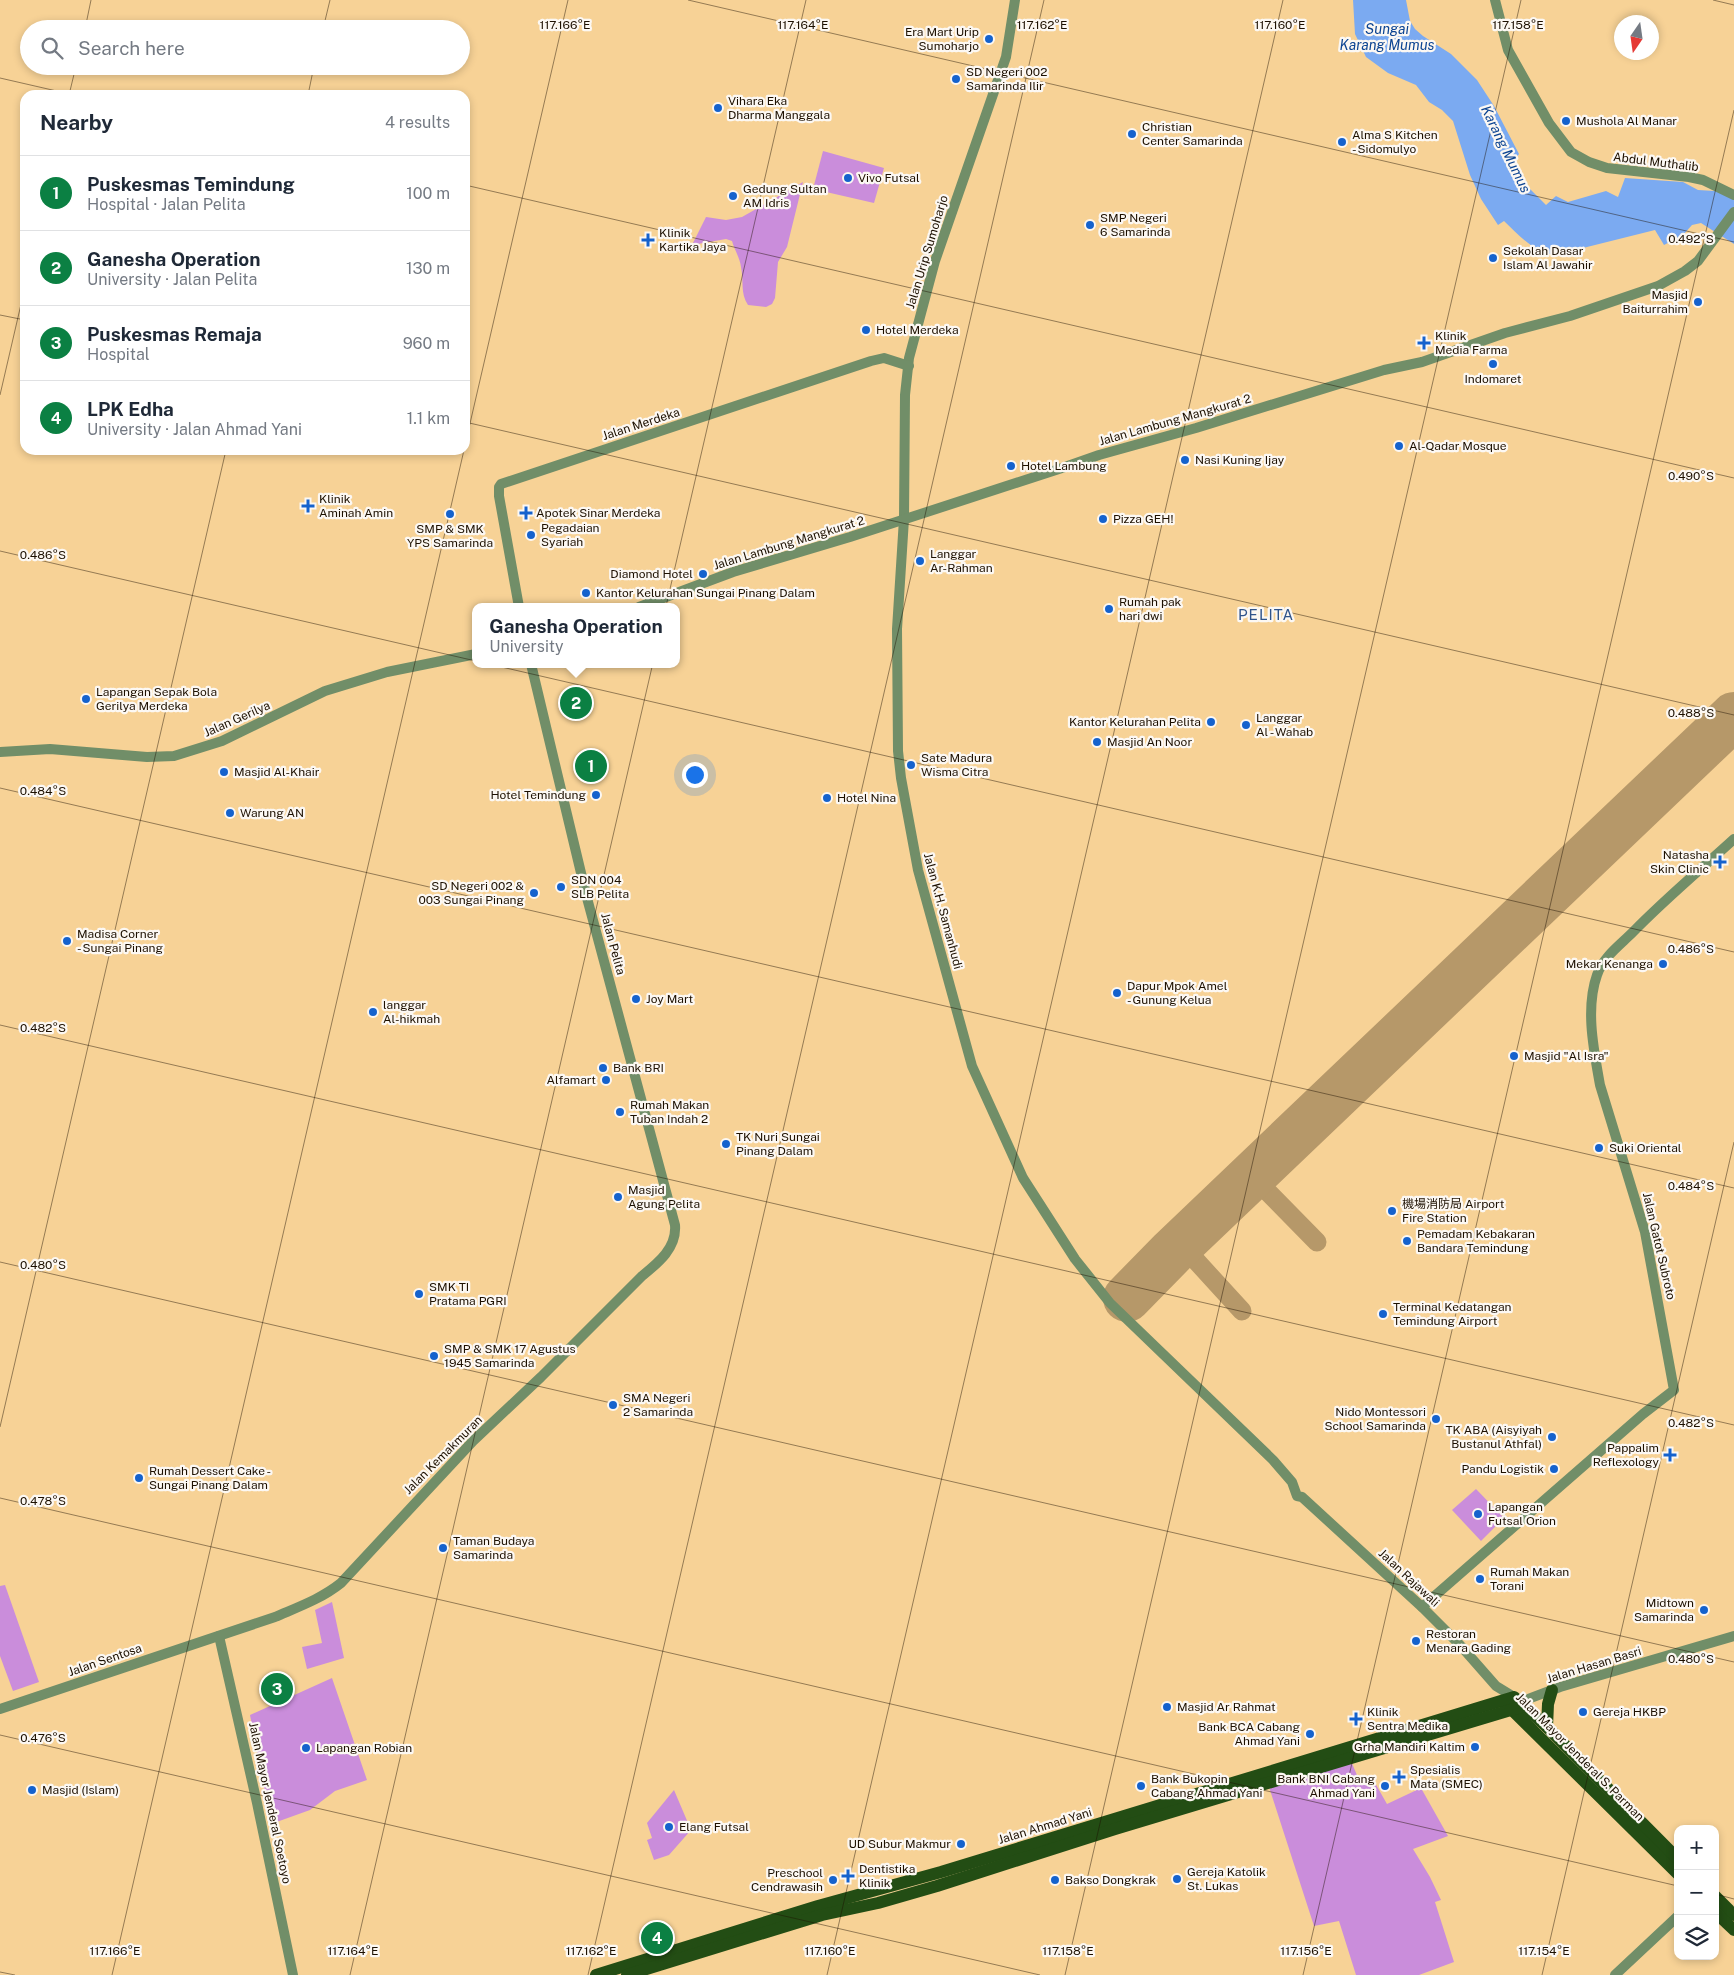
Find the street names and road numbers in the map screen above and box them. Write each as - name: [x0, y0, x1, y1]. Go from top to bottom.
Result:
- street label: Abdul Muthalib: [1612, 150, 1700, 174]
- street label: Jalan Urip Sumoharjo: [903, 193, 951, 310]
- street label: Jalan Lambung Mangkurat 2: [1097, 392, 1253, 448]
- street label: Jalan Merdeka: [601, 405, 681, 443]
- street label: Jalan Lambung Mangkurat 2: [712, 513, 866, 573]
- street label: Jalan Gerilya: [202, 698, 272, 740]
- street label: Jalan K.H. Samanhudi: [921, 851, 965, 971]
- street label: Jalan Pelita: [598, 912, 628, 976]
- street label: Jalan Gatot Subroto: [1640, 1191, 1678, 1301]
- street label: Jalan Kemakmuran: [401, 1413, 485, 1497]
- street label: Jalan Rajawali: [1376, 1546, 1442, 1610]
- street label: Jalan Sentosa: [66, 1641, 144, 1679]
- street label: Jalan Hasan Basri: [1545, 1644, 1643, 1686]
- street label: Jalan Mayor Jenderal S. Parman: [1513, 1690, 1647, 1824]
- street label: Jalan Mayor Jenderal Soetoyo: [246, 1721, 294, 1885]
- street label: Jalan Ahmad Yani: [997, 1805, 1093, 1847]

